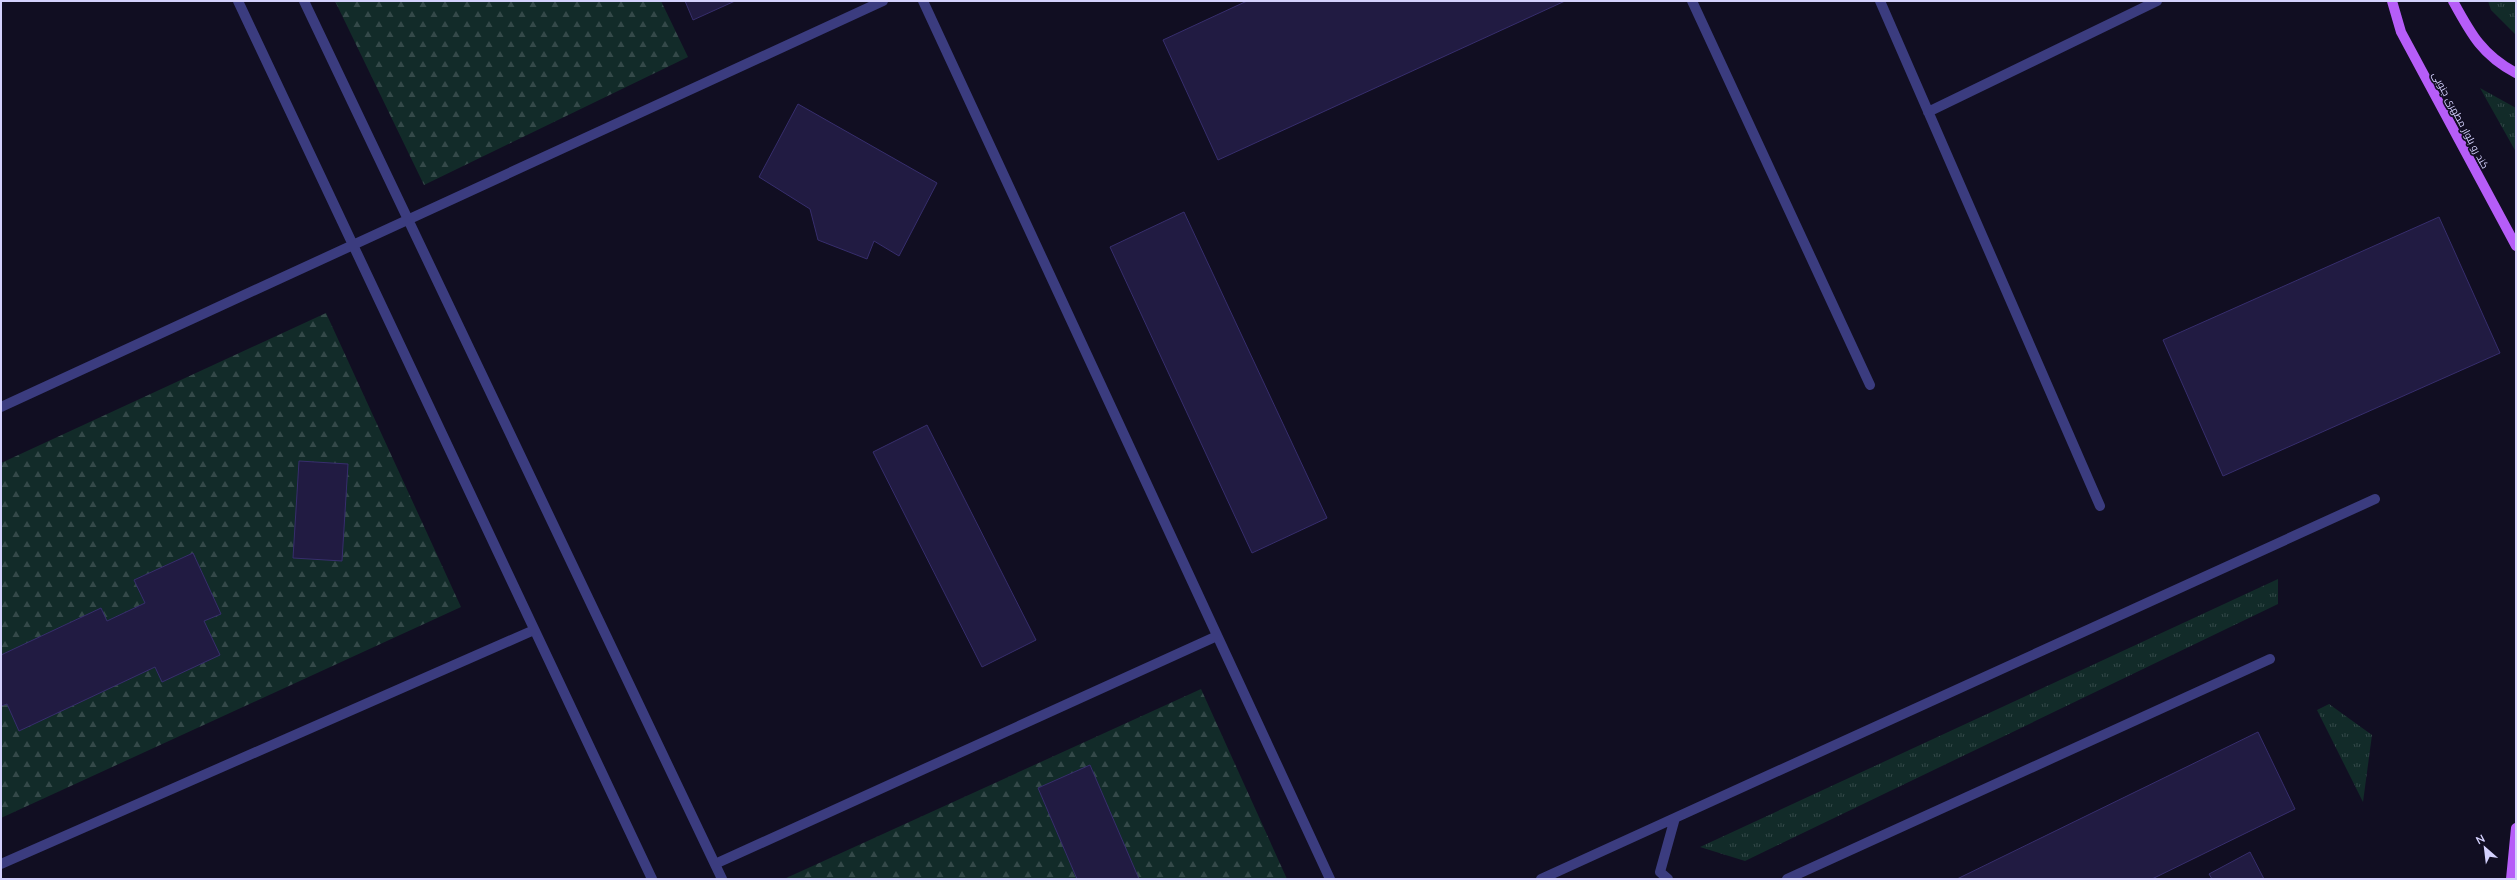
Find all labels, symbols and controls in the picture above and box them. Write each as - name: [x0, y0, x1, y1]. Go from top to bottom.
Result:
- street label: کند رو بلوار مطهری جنوبی: [2429, 69, 2492, 171]
- north arrow: [2465, 828, 2505, 868]
- text: N: [2473, 831, 2487, 847]

